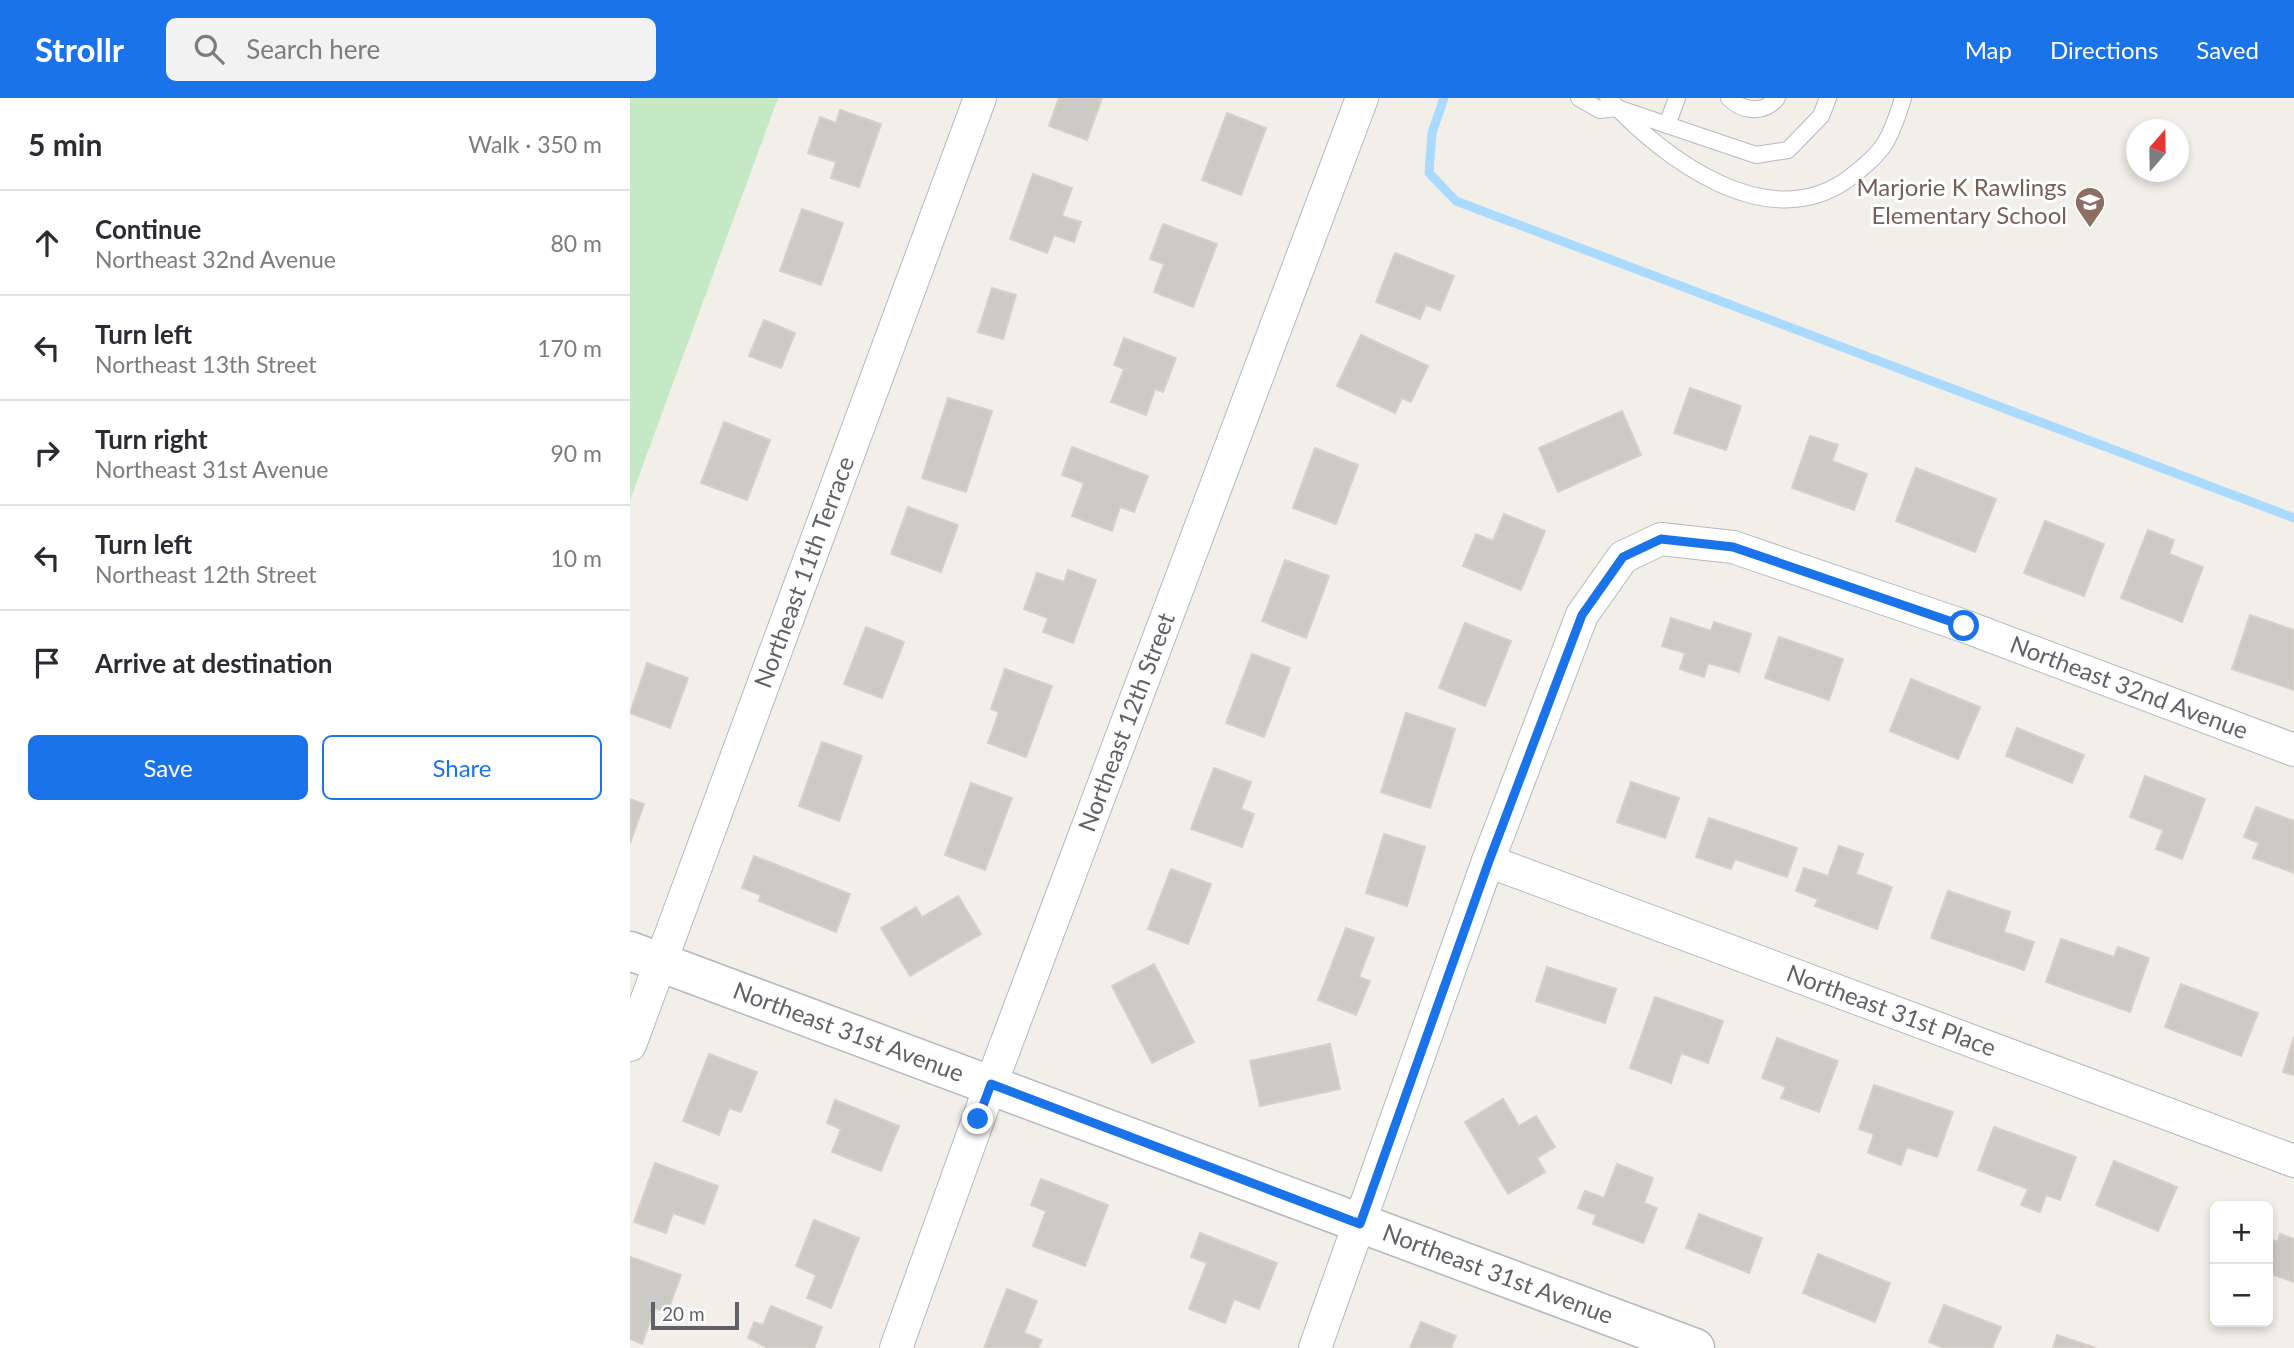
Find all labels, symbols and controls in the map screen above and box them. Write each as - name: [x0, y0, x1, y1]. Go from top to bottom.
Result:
- search box: [166, 18, 656, 81]
- text: Strollr: [35, 29, 124, 69]
- icon: search: [190, 30, 228, 68]
- text: Search here: [246, 33, 380, 65]
- text: Map: [1965, 35, 2012, 64]
- text: Directions: [2050, 35, 2158, 64]
- text: Saved: [2196, 35, 2259, 64]
- north arrow: [2126, 119, 2189, 182]
- text: 5 min: [28, 126, 102, 162]
- text: Walk · 350 m: [468, 130, 602, 158]
- place label: Marjorie K Rawlings Elementary School: [1856, 172, 2067, 229]
- school or university icon: Marjorie K Rawlings Elementary School: [2073, 185, 2107, 229]
- text: Continue: [95, 213, 201, 245]
- icon: ahead: [28, 224, 66, 262]
- text: 80 m: [551, 229, 602, 257]
- text: Northeast 32nd Avenue: [95, 245, 336, 273]
- text: Turn left: [95, 318, 192, 350]
- icon: left: [28, 329, 66, 367]
- text: 170 m: [537, 334, 602, 362]
- text: Northeast 13th Street: [95, 350, 317, 378]
- text: Turn right: [95, 423, 208, 455]
- icon: right: [28, 434, 66, 472]
- text: 90 m: [551, 439, 602, 467]
- street label: Northeast 11th Terrace: [747, 452, 859, 691]
- text: Northeast 31st Avenue: [95, 455, 329, 483]
- text: Turn left: [95, 528, 192, 560]
- icon: left: [28, 539, 66, 577]
- text: 10 m: [551, 544, 602, 572]
- text: Northeast 12th Street: [95, 560, 317, 588]
- street label: Northeast 12th Street: [1071, 608, 1180, 835]
- route start: [1948, 610, 1979, 641]
- street label: Northeast 32nd Avenue: [2007, 629, 2252, 744]
- icon: arrive: [28, 644, 66, 682]
- text: Arrive at destination: [95, 647, 332, 679]
- button: Save: [28, 735, 308, 800]
- button: Share: [322, 735, 602, 800]
- street label: Northeast 31st Place: [1783, 957, 2000, 1062]
- street label: Northeast 31st Avenue: [730, 975, 968, 1087]
- route end: [962, 1103, 993, 1134]
- map controls: [2210, 1201, 2273, 1327]
- button: +: [2210, 1201, 2273, 1264]
- street label: Northeast 31st Avenue: [1379, 1217, 1618, 1329]
- button: −: [2210, 1264, 2273, 1327]
- scale bar: [651, 1299, 738, 1331]
- text: 20 m: [662, 1302, 705, 1325]

